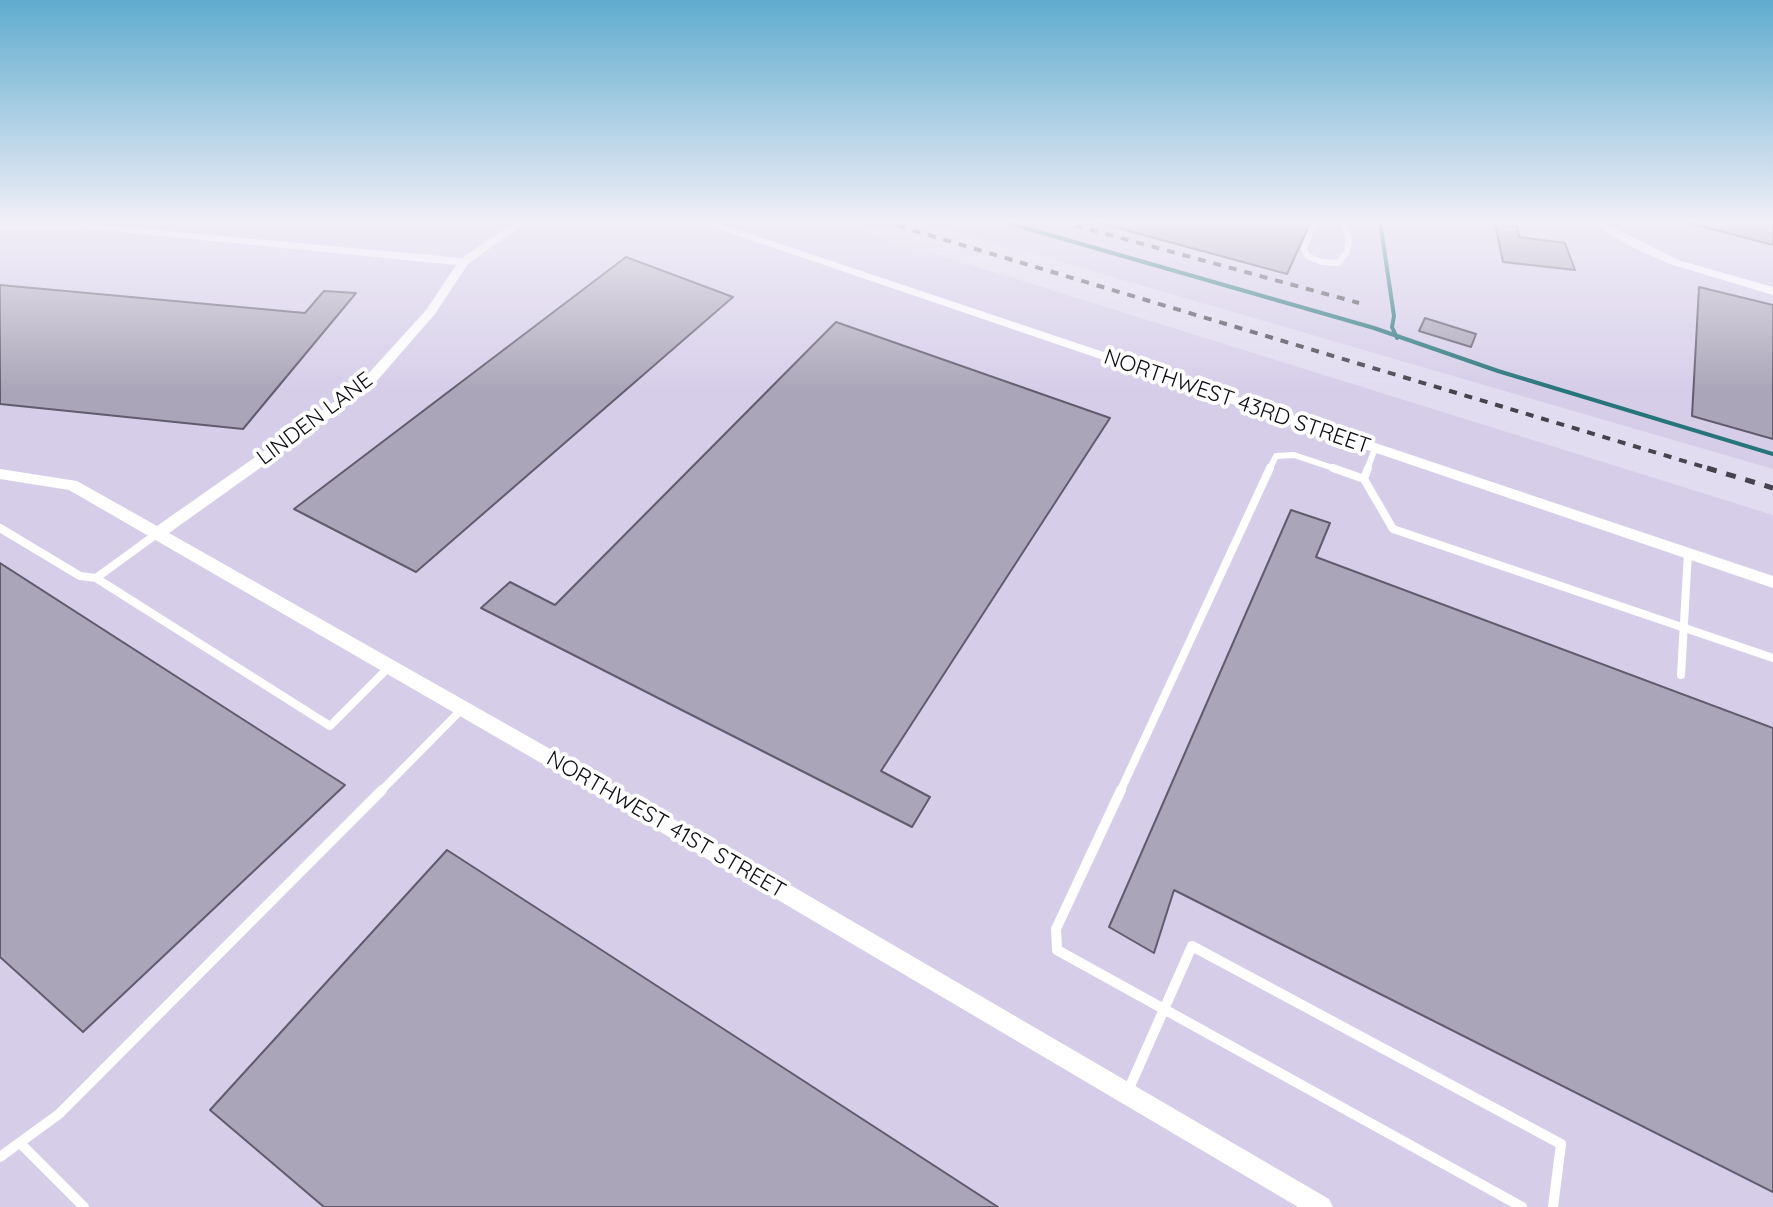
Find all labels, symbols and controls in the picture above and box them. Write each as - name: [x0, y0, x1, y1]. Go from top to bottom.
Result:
- street label: NORTHWEST 43RD STREET: [1100, 344, 1374, 460]
- street label: LINDEN LANE: [252, 367, 378, 471]
- street label: NORTHWEST 41ST STREET: [542, 746, 790, 904]

